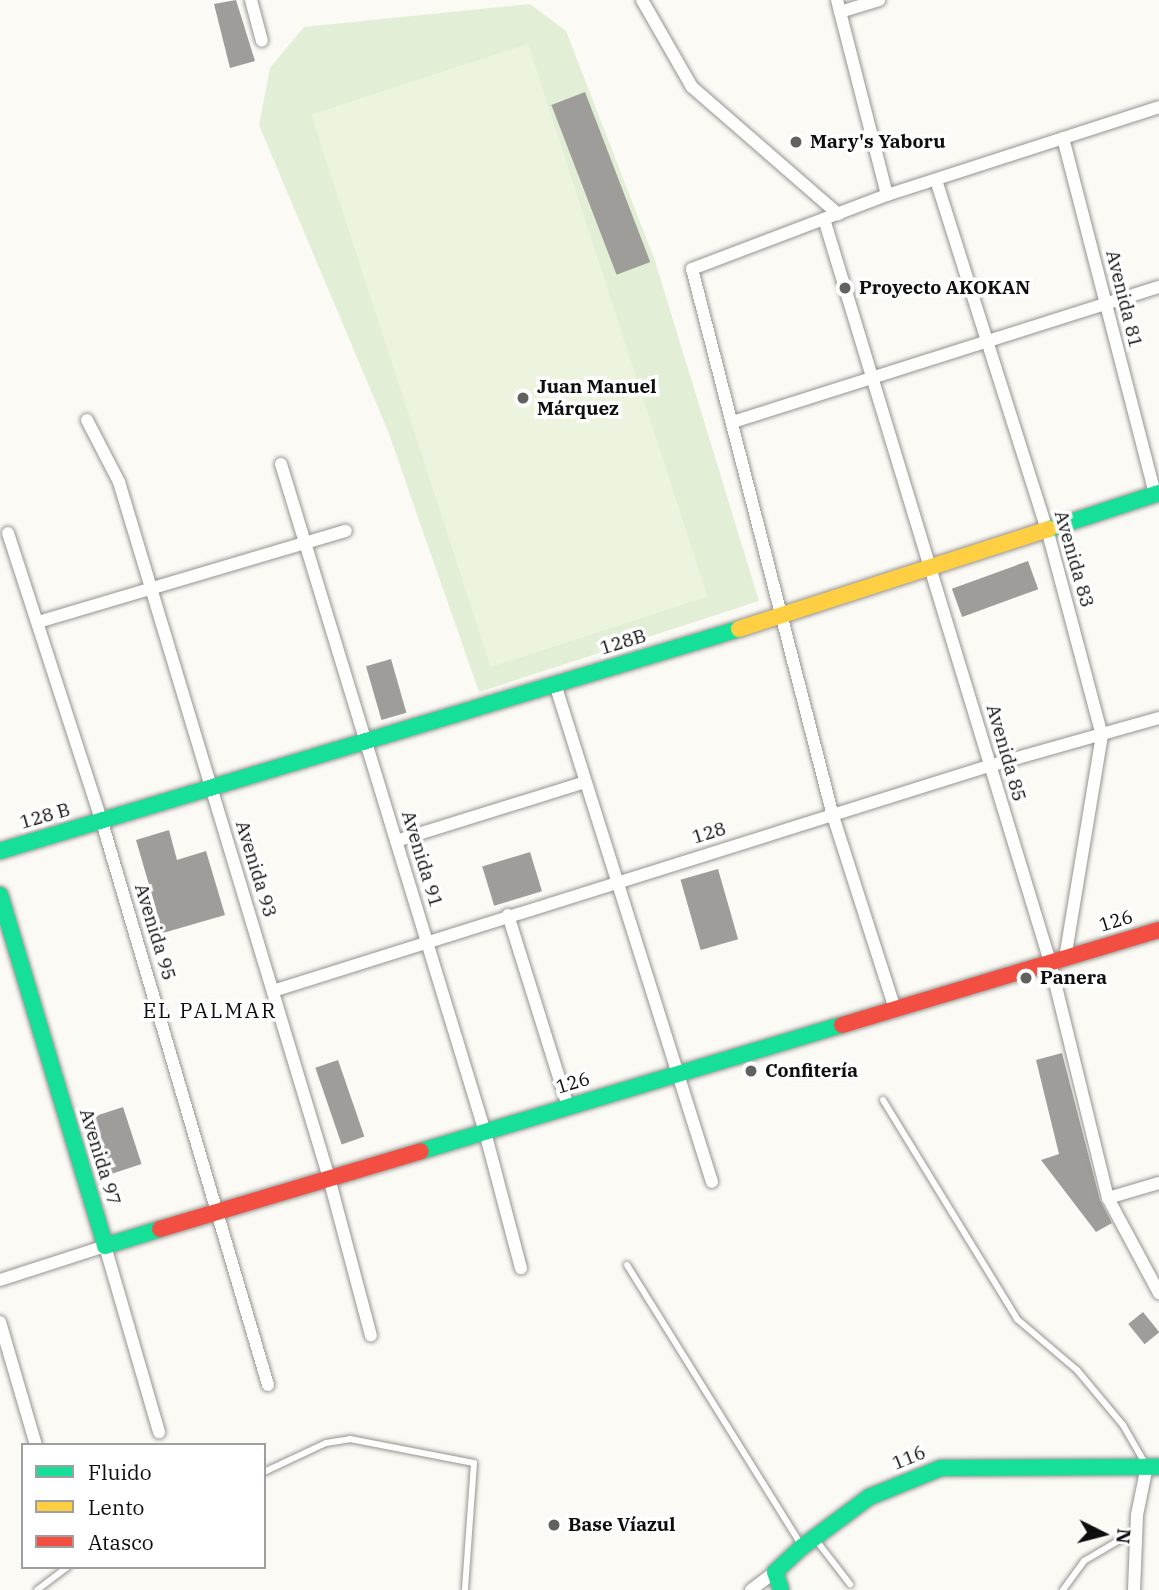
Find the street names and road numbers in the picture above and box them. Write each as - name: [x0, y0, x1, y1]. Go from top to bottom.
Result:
- street label: Avenida 81: [1101, 248, 1147, 350]
- street label: Avenida 83: [1049, 508, 1099, 610]
- street label: 128B: [597, 624, 649, 660]
- street label: Avenida 85: [981, 702, 1031, 804]
- street label: 128 B: [17, 798, 73, 834]
- street label: Avenida 91: [396, 808, 448, 910]
- street label: 128: [689, 817, 729, 849]
- street label: Avenida 93: [230, 818, 282, 920]
- street label: Avenida 95: [129, 881, 181, 983]
- street label: 126: [1096, 905, 1136, 937]
- street label: 126: [553, 1067, 593, 1099]
- street label: Avenida 97: [74, 1106, 126, 1208]
- street label: 116: [889, 1441, 929, 1475]

